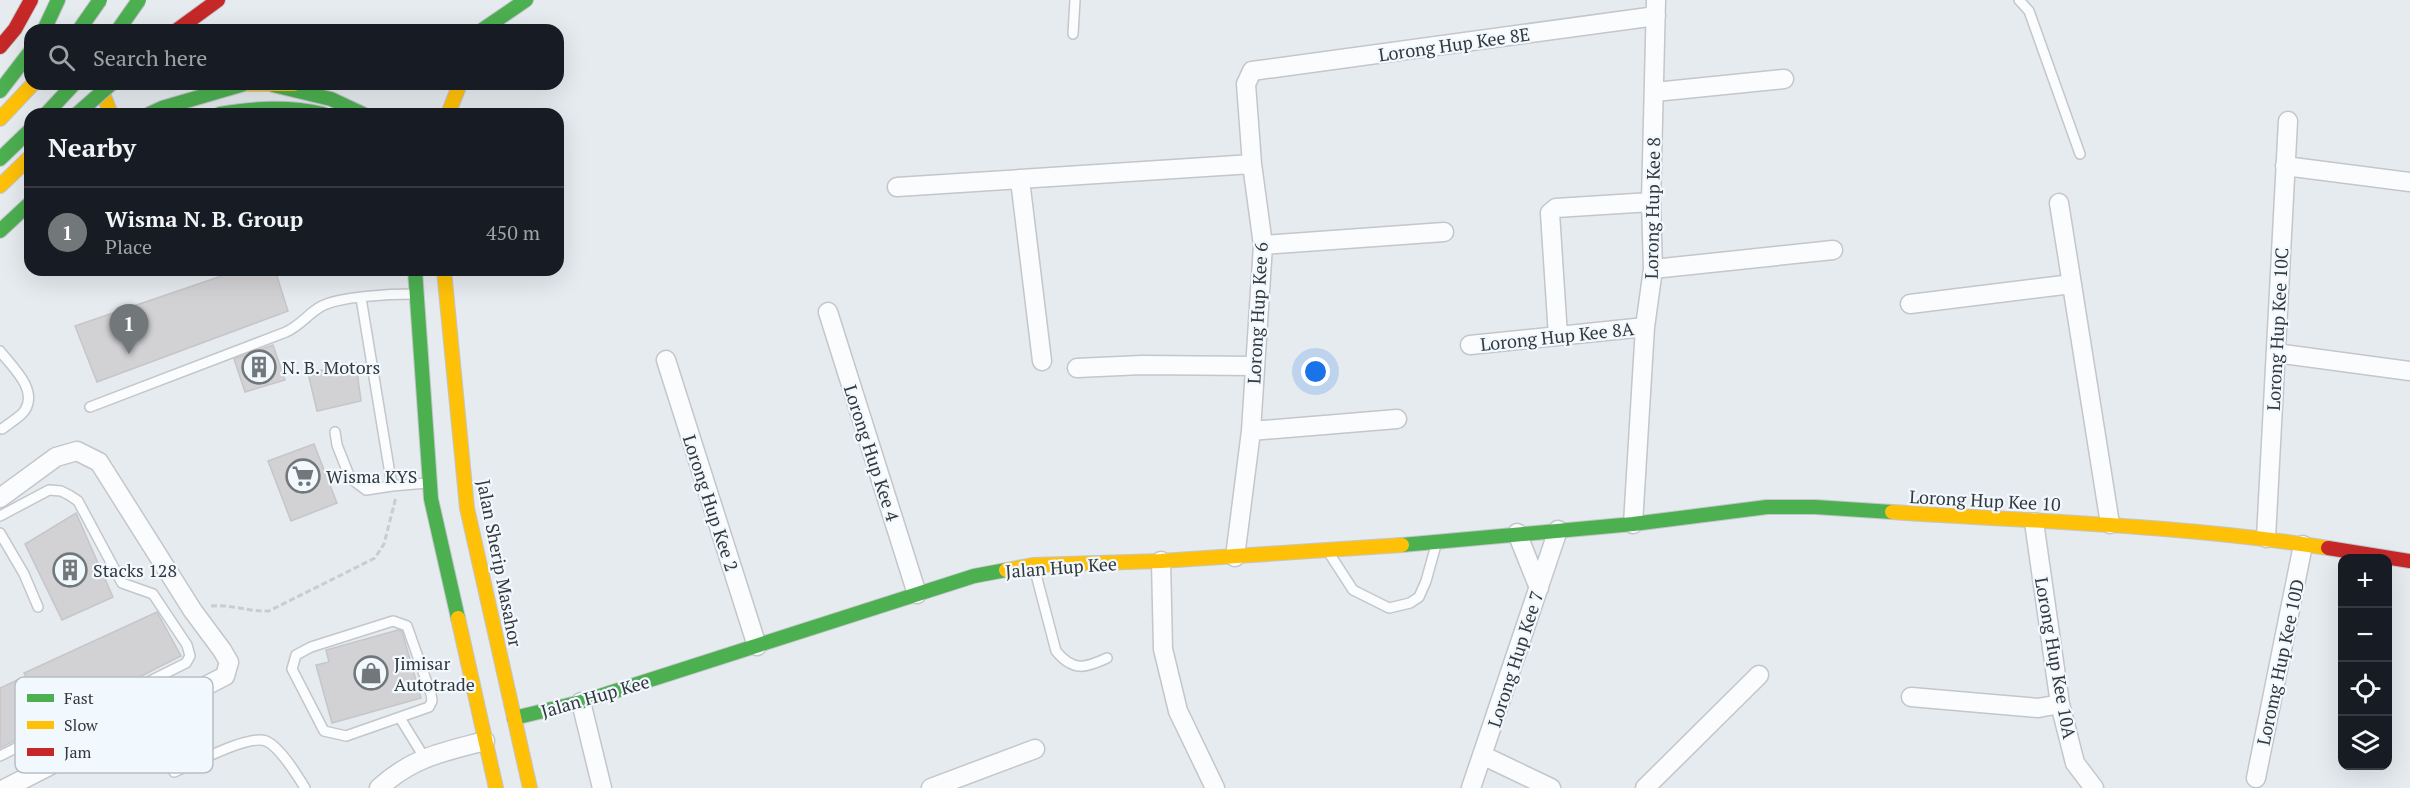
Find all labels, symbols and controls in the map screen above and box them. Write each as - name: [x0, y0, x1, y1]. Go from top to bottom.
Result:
- street label: Lorong Hup Kee 8E: [1377, 22, 1531, 66]
- search box: [24, 24, 564, 90]
- icon: search: [45, 41, 78, 74]
- text: Search here: [93, 43, 207, 72]
- text: Nearby: [48, 130, 136, 164]
- street label: Lorong Hup Kee 8: [1639, 137, 1665, 279]
- text: Wisma N. B. Group: [105, 204, 303, 233]
- text: 1: [62, 219, 73, 246]
- text: 450 m: [486, 219, 540, 246]
- text: Place: [105, 233, 152, 260]
- street label: Lorong Hup Kee 6: [1241, 241, 1273, 385]
- street label: Lorong Hup Kee 10C: [2261, 247, 2293, 411]
- pin: 1: [110, 304, 148, 354]
- street label: Lorong Hup Kee 8A: [1479, 316, 1636, 356]
- building icon: N. B. Motors: [241, 349, 277, 385]
- place label: N. B. Motors: [282, 355, 380, 379]
- your location: [1301, 357, 1330, 386]
- street label: Lorong Hup Kee 4: [839, 382, 905, 525]
- street label: Lorong Hup Kee 2: [678, 432, 744, 574]
- supermarket icon: Wisma KYS: [285, 458, 321, 494]
- place label: Wisma KYS: [326, 464, 417, 488]
- street label: Jalan Sherip Masahor: [472, 477, 528, 649]
- street label: Lorong Hup Kee 10: [1909, 484, 2061, 516]
- street label: Jalan Hup Kee: [1004, 551, 1118, 583]
- building icon: Stacks 128: [52, 552, 88, 588]
- map controls: [2338, 554, 2392, 770]
- button: +: [2338, 554, 2392, 608]
- place label: Stacks 128: [93, 558, 177, 582]
- street label: Lorong Hup Kee 10A: [2030, 575, 2082, 742]
- street label: Loromg Hup Kee 10D: [2251, 577, 2309, 747]
- street label: Lorong Hup Kee 7: [1482, 588, 1548, 730]
- button: −: [2338, 608, 2392, 662]
- place label: Jimisar Autotrade: [394, 651, 475, 696]
- shop icon: Jimisar Autotrade: [353, 655, 389, 691]
- button: locate: [2338, 662, 2392, 716]
- street label: Jalan Hup Kee: [538, 669, 652, 723]
- legend: [15, 677, 213, 773]
- text: Fast: [64, 687, 94, 709]
- text: Slow: [64, 714, 98, 736]
- button: layers: [2338, 716, 2392, 770]
- text: Jam: [64, 741, 92, 763]

